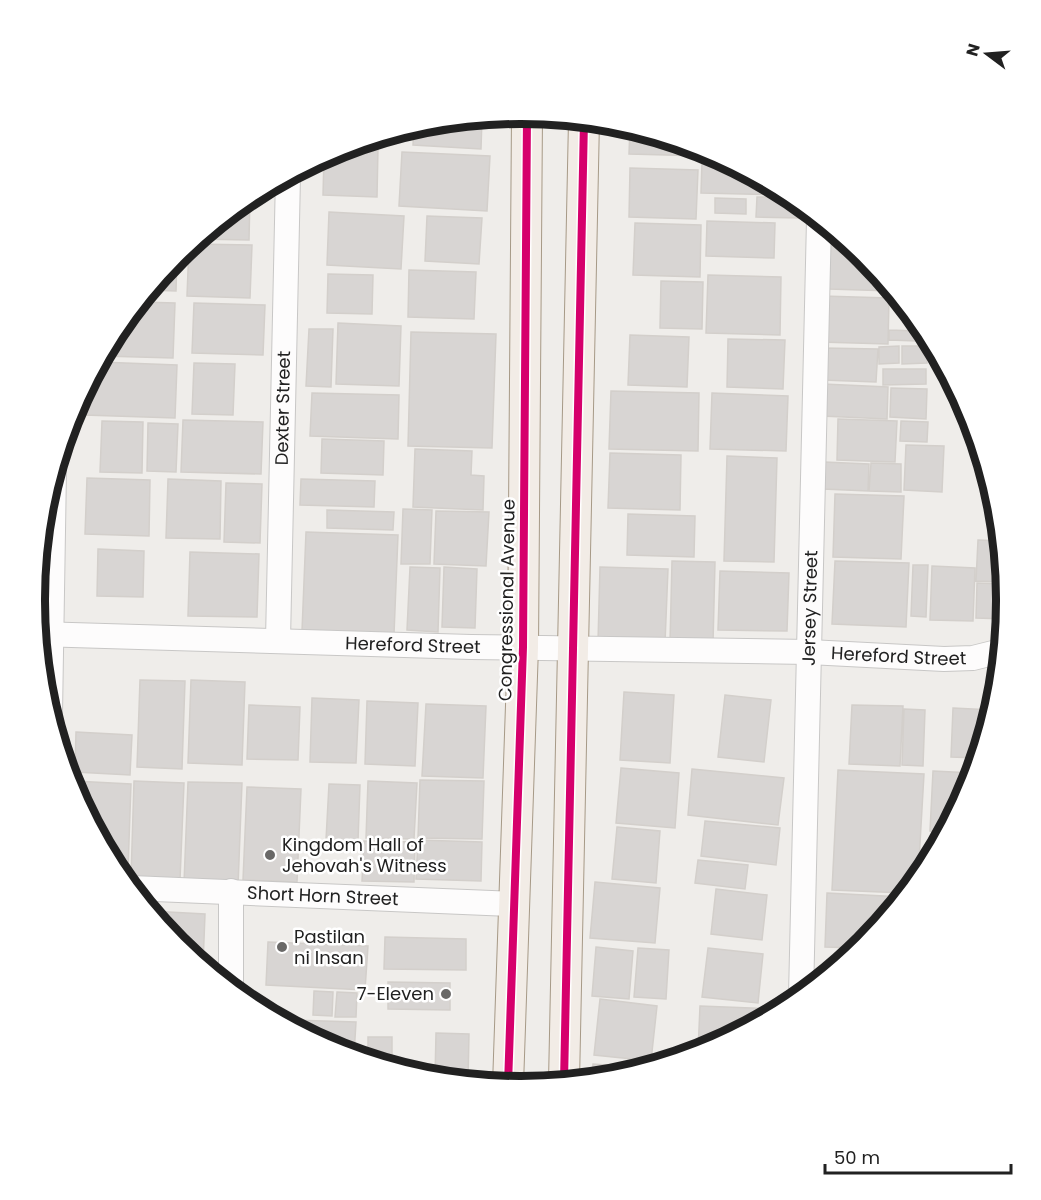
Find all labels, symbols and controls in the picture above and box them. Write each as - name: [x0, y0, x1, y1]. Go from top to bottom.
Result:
- north arrow: [957, 24, 1017, 84]
- text: N: [960, 41, 986, 59]
- street label: Dexter Street: [269, 351, 296, 466]
- street label: Congressional Avenue: [492, 499, 521, 701]
- street label: Jersey Street: [796, 550, 823, 666]
- street label: Hereford Street: [345, 630, 481, 659]
- street label: Hereford Street: [830, 640, 967, 671]
- place label: Kingdom Hall of Jehovah's Witness: [282, 832, 447, 878]
- marker: Kingdom Hall of Jehovah's Witness: [263, 848, 277, 862]
- street label: Short Horn Street: [247, 880, 399, 911]
- place label: Pastilan ni Insan: [294, 924, 365, 970]
- marker: Pastilan ni Insan: [275, 940, 289, 954]
- place label: 7-Eleven: [357, 981, 434, 1006]
- marker: 7-Eleven: [439, 987, 453, 1001]
- scale bar: [825, 1137, 1011, 1175]
- text: 50 m: [834, 1145, 880, 1170]

